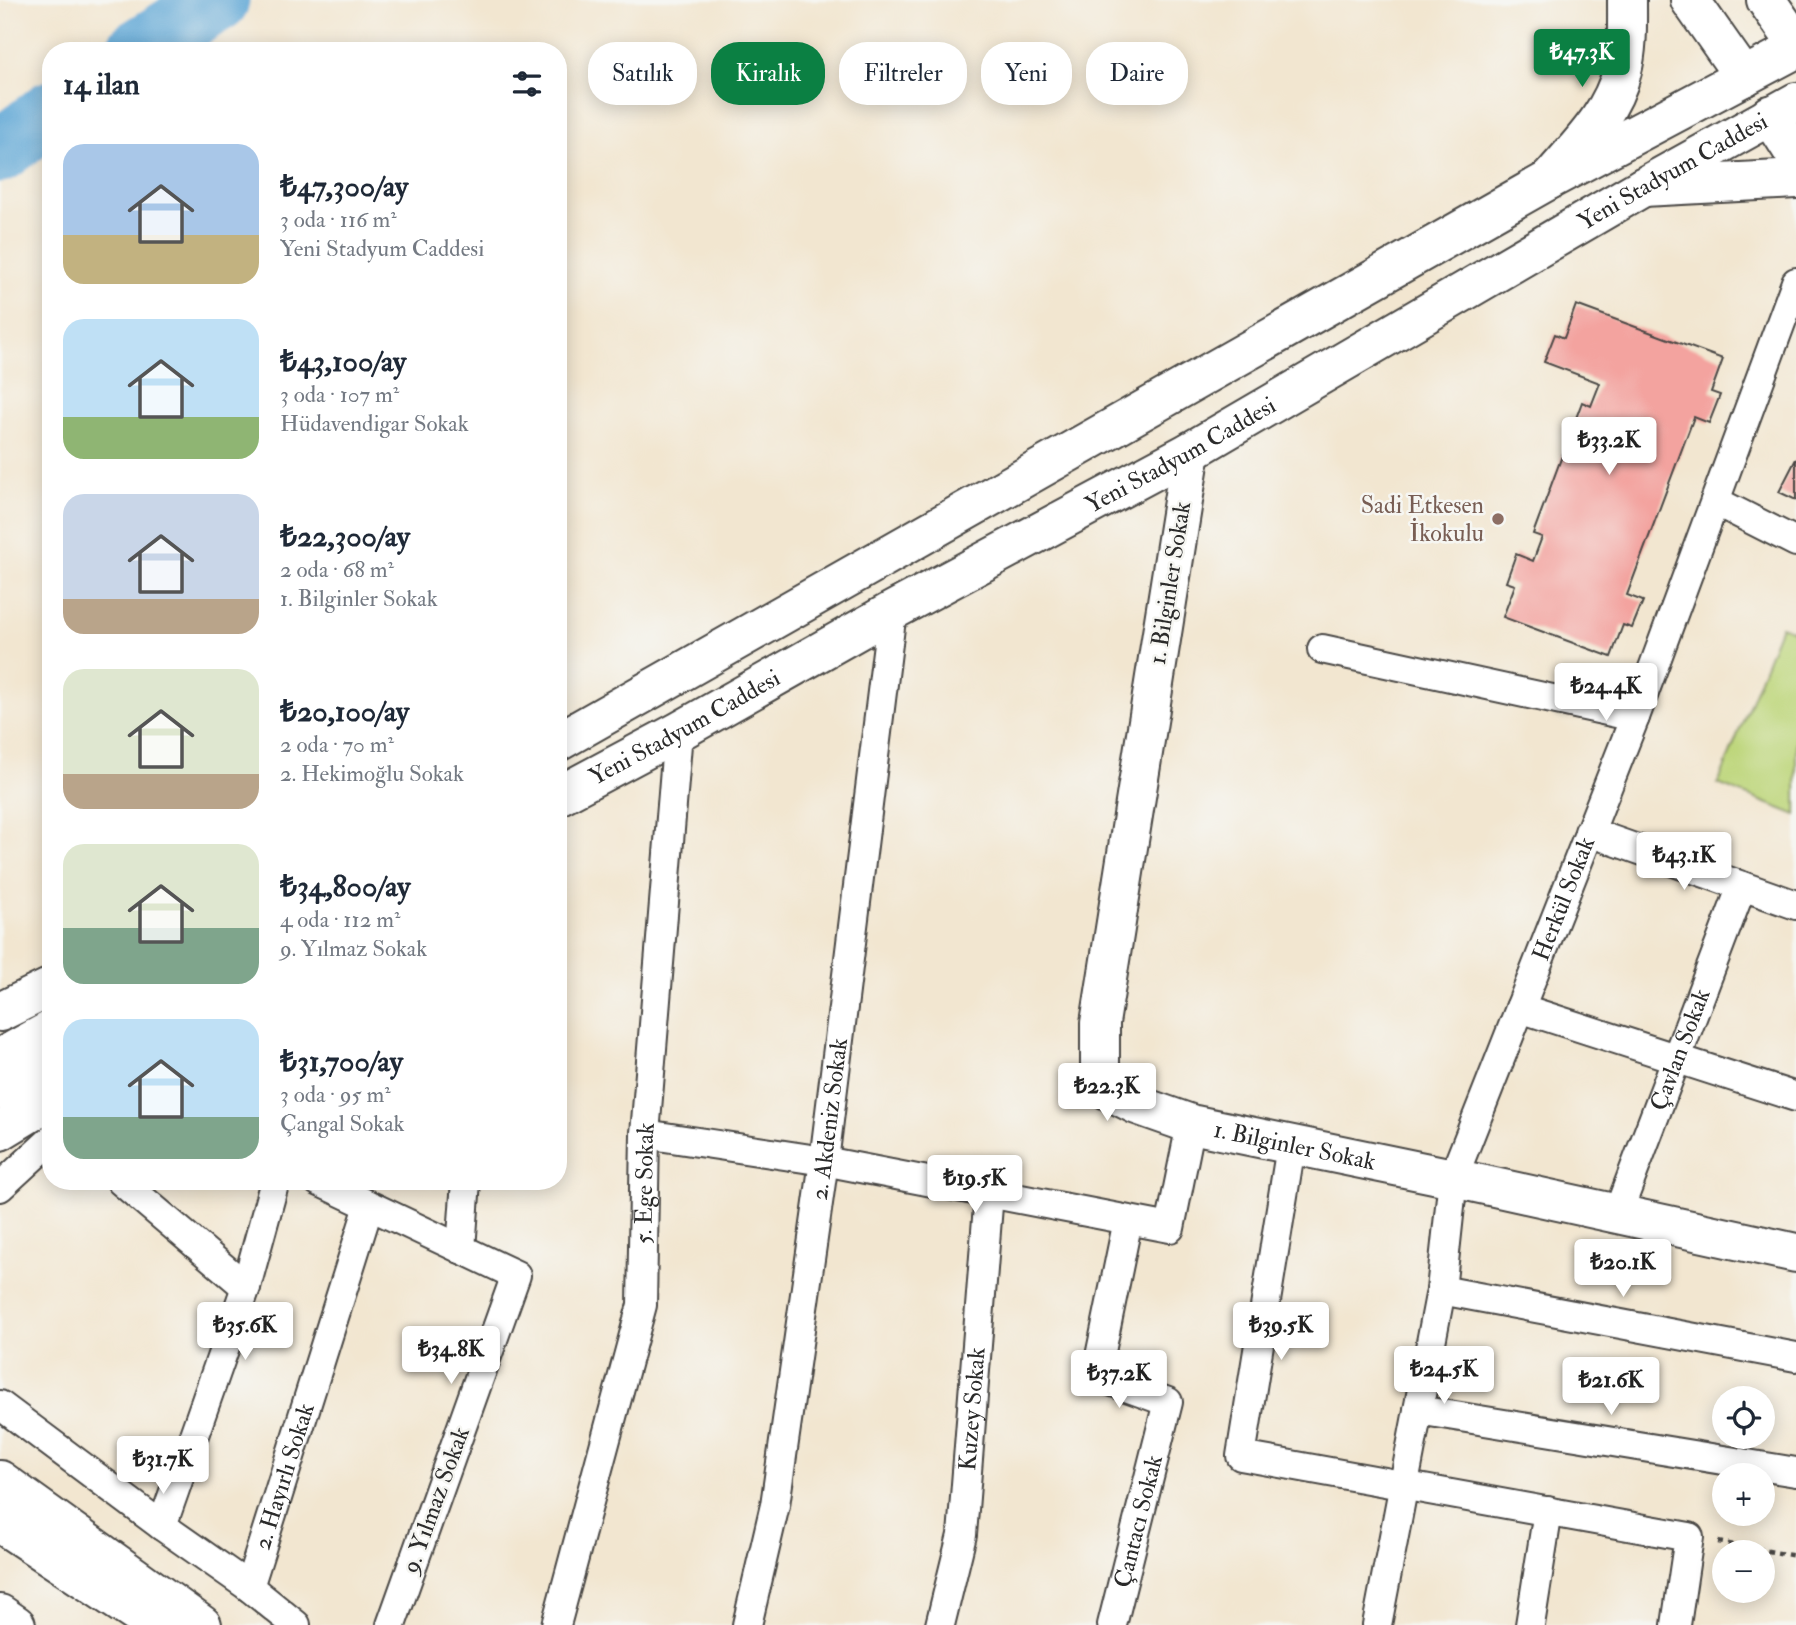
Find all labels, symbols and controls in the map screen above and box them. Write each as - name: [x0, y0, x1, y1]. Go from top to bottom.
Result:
- pin: ₺47.3K: [1525, 29, 1639, 89]
- text: ₺47.3K: [1550, 37, 1614, 66]
- chip: Satılık: [588, 42, 697, 105]
- chip: Kiralık: [711, 42, 825, 105]
- chip: Filtreler: [839, 42, 967, 105]
- chip: Yeni: [981, 42, 1072, 105]
- chip: Daire: [1086, 42, 1188, 105]
- icon: filters: [508, 65, 546, 103]
- text: 14 ilan: [63, 66, 140, 103]
- street label: Yeni Stadyum Caddesi: [1572, 105, 1773, 237]
- text: ₺47,300/ay: [280, 168, 408, 205]
- icon: home: [119, 172, 203, 256]
- text: 3 oda · 116 m²: [280, 205, 397, 234]
- text: Yeni Stadyum Caddesi: [280, 234, 484, 263]
- text: ₺43,100/ay: [280, 343, 406, 380]
- icon: home: [119, 347, 203, 431]
- text: 3 oda · 107 m²: [280, 380, 399, 409]
- street label: Yeni Stadyum Caddesi: [1080, 389, 1281, 520]
- text: Hüdavendigar Sokak: [280, 409, 469, 438]
- pin: ₺33.2K: [1552, 418, 1666, 477]
- text: ₺33.2K: [1577, 425, 1641, 454]
- place label: Sadi Etkesen İkokulu: [1361, 490, 1484, 549]
- street label: 1. Bilginler Sokak: [1142, 499, 1198, 667]
- marker: Sadi Etkesen İkokulu: [1490, 511, 1506, 527]
- text: ₺22,300/ay: [280, 518, 410, 555]
- icon: home: [119, 522, 203, 606]
- text: 2 oda · 68 m²: [280, 555, 394, 584]
- text: 1. Bilginler Sokak: [280, 584, 438, 613]
- street label: Yeni Stadyum Caddesi: [584, 662, 785, 792]
- pin: ₺24.4K: [1549, 664, 1663, 723]
- text: ₺24.4K: [1571, 671, 1641, 700]
- text: ₺20,100/ay: [280, 693, 409, 730]
- icon: home: [119, 697, 203, 781]
- text: 2 oda · 70 m²: [280, 730, 394, 759]
- text: 2. Hekimoğlu Sokak: [280, 759, 464, 788]
- street label: Herkül Sokak: [1525, 832, 1602, 965]
- pin: ₺43.1K: [1627, 832, 1741, 892]
- text: ₺43.1K: [1652, 840, 1716, 869]
- text: ₺34,800/ay: [280, 868, 410, 905]
- icon: home: [119, 872, 203, 956]
- text: 4 oda · 112 m²: [280, 905, 401, 934]
- text: 9. Yılmaz Sokak: [280, 934, 427, 963]
- street label: Çavlan Sokak: [1643, 984, 1717, 1115]
- street label: 2. Akdeniz Sokak: [803, 1036, 855, 1202]
- text: ₺31,700/ay: [280, 1043, 403, 1080]
- icon: home: [119, 1047, 203, 1131]
- pin: ₺22.3K: [1050, 1064, 1164, 1123]
- text: ₺22.3K: [1074, 1071, 1140, 1100]
- text: 3 oda · 95 m²: [280, 1080, 391, 1109]
- text: Çangal Sokak: [280, 1109, 405, 1138]
- street label: 1. Bilginler Sokak: [1211, 1114, 1379, 1177]
- street label: 5. Ege Sokak: [628, 1121, 661, 1244]
- pin: ₺19.5K: [918, 1156, 1032, 1215]
- text: ₺19.5K: [943, 1163, 1007, 1192]
- pin: ₺20.1K: [1566, 1240, 1680, 1299]
- text: ₺20.1K: [1590, 1247, 1656, 1276]
- pin: ₺35.6K: [188, 1302, 302, 1362]
- pin: ₺39.5K: [1224, 1302, 1338, 1362]
- text: ₺35.6K: [213, 1310, 277, 1339]
- text: ₺39.5K: [1249, 1310, 1313, 1339]
- pin: ₺34.8K: [394, 1326, 508, 1386]
- text: ₺34.8K: [418, 1334, 484, 1363]
- street label: Kuzey Sokak: [952, 1346, 992, 1472]
- pin: ₺24.5K: [1387, 1346, 1501, 1406]
- pin: ₺37.2K: [1062, 1350, 1176, 1410]
- text: ₺24.5K: [1410, 1354, 1478, 1383]
- text: ₺37.2K: [1087, 1358, 1151, 1387]
- pin: ₺21.6K: [1554, 1358, 1668, 1417]
- text: ₺21.6K: [1578, 1365, 1644, 1394]
- map controls: [1712, 1386, 1775, 1603]
- button: locate: [1712, 1386, 1775, 1449]
- street label: 2. Hayırlı Sokak: [246, 1399, 322, 1554]
- street label: 9. Yılmaz Sokak: [394, 1422, 477, 1579]
- pin: ₺31.7K: [106, 1436, 220, 1496]
- text: ₺31.7K: [133, 1444, 193, 1473]
- street label: Çantacı Sokak: [1106, 1451, 1170, 1591]
- button: +: [1712, 1463, 1775, 1526]
- button: −: [1712, 1540, 1775, 1603]

